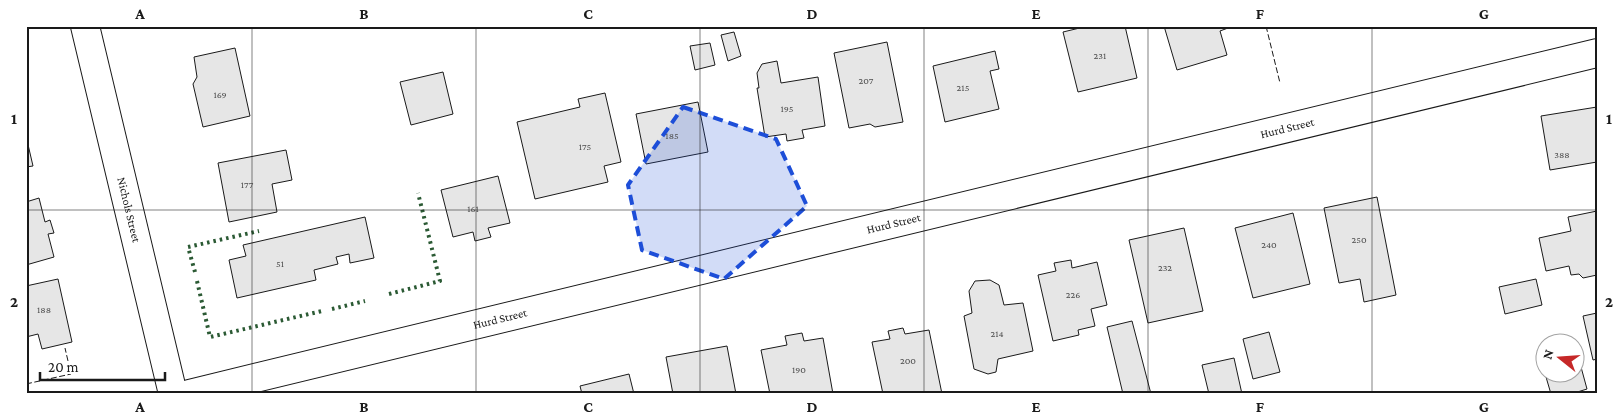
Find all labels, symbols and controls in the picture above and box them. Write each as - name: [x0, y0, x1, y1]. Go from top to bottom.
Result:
- text: A: [134, 5, 145, 22]
- text: B: [359, 5, 369, 22]
- text: C: [583, 5, 593, 22]
- text: D: [806, 5, 818, 22]
- text: E: [1031, 5, 1041, 22]
- text: F: [1256, 5, 1265, 22]
- text: G: [1479, 5, 1489, 22]
- house number: 231: [1094, 50, 1106, 61]
- house number: 207: [859, 75, 874, 86]
- house number: 215: [957, 82, 970, 93]
- house number: 169: [213, 89, 227, 100]
- house number: 195: [780, 103, 794, 114]
- text: 1: [11, 110, 17, 127]
- text: 1: [1606, 110, 1612, 127]
- street label: Hurd Street: [1259, 115, 1317, 141]
- house number: 185: [665, 130, 679, 141]
- house number: 175: [579, 141, 592, 152]
- house number: 388: [1554, 149, 1570, 160]
- street label: Nichols Street: [114, 176, 144, 245]
- house number: 177: [241, 179, 254, 190]
- house number: 161: [467, 203, 479, 214]
- street label: Hurd Street: [865, 210, 923, 237]
- house number: 250: [1351, 234, 1367, 245]
- house number: 240: [1261, 239, 1277, 250]
- house number: 51: [276, 258, 284, 269]
- house number: 232: [1158, 262, 1172, 273]
- house number: 226: [1066, 289, 1080, 300]
- text: 2: [10, 293, 18, 310]
- text: 2: [1605, 293, 1613, 310]
- house number: 188: [37, 304, 51, 315]
- street label: Hurd Street: [472, 305, 529, 332]
- house number: 214: [990, 328, 1004, 339]
- north arrow: [1536, 332, 1586, 382]
- text: N: [1539, 347, 1557, 361]
- scale bar: [40, 350, 165, 382]
- house number: 200: [900, 355, 916, 366]
- text: 20 m: [48, 359, 79, 375]
- house number: 190: [792, 364, 806, 375]
- text: A: [134, 398, 145, 415]
- text: B: [359, 398, 369, 415]
- text: C: [583, 398, 593, 415]
- text: D: [806, 398, 818, 415]
- text: E: [1031, 398, 1041, 415]
- text: F: [1256, 398, 1265, 415]
- text: G: [1479, 398, 1489, 415]

